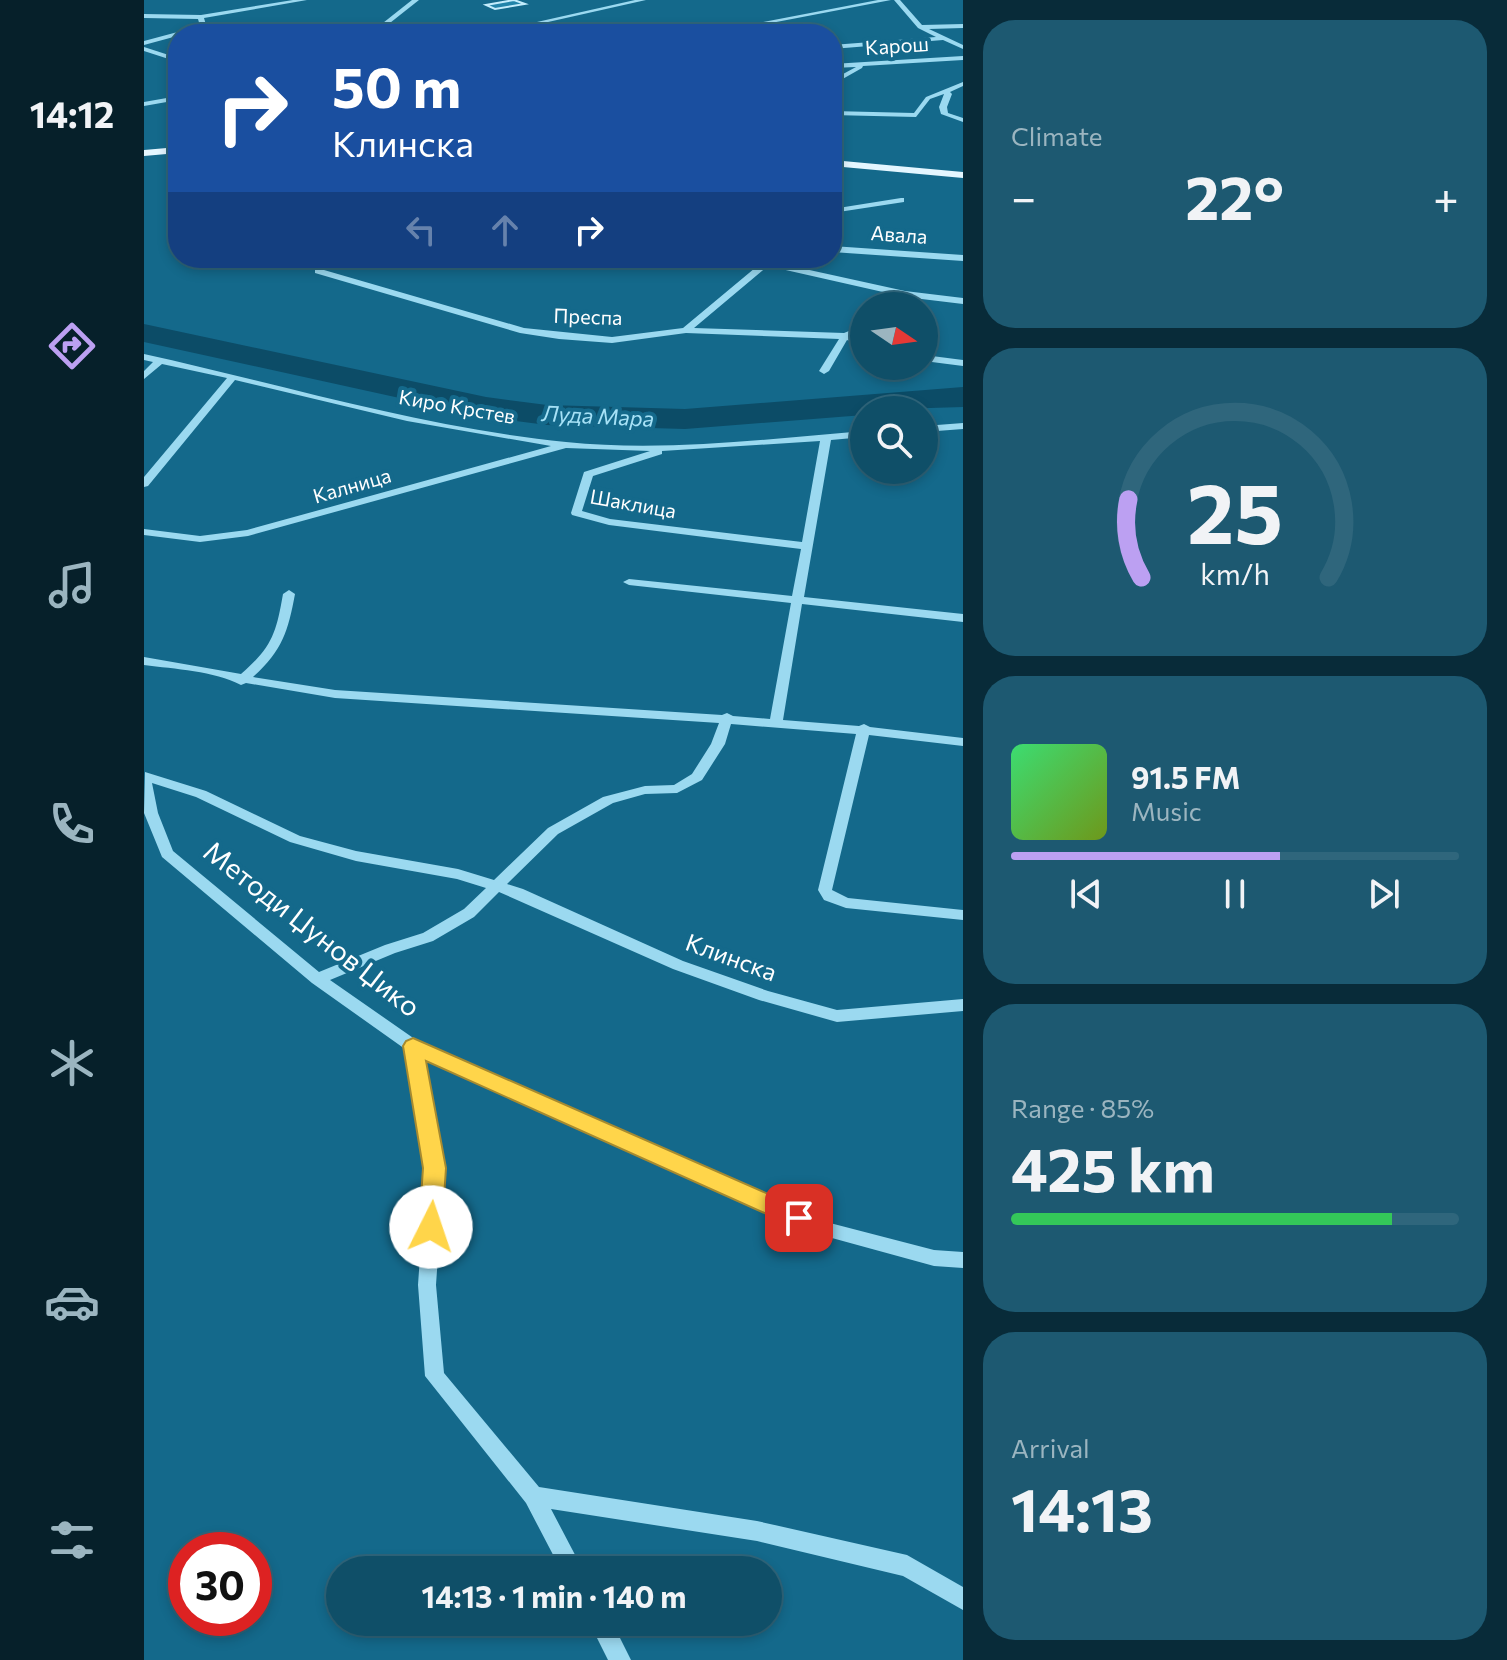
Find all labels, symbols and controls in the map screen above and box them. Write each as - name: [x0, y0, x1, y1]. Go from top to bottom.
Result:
- street label: Карош: [864, 31, 930, 59]
- text: 50 m: [332, 51, 461, 120]
- icon: right: [200, 56, 304, 160]
- text: 14:12: [30, 91, 114, 135]
- text: Клинска: [332, 120, 474, 164]
- text: Climate: [1011, 120, 1103, 151]
- text: 22°: [1185, 159, 1284, 232]
- text: −: [1011, 169, 1036, 223]
- text: +: [1433, 169, 1459, 223]
- icon: left: [399, 208, 443, 252]
- icon: ahead: [483, 208, 527, 252]
- icon: right: [567, 208, 611, 252]
- street label: Авала: [870, 220, 928, 248]
- north arrow: [850, 292, 938, 380]
- map controls: [850, 292, 938, 484]
- street label: Преспа: [553, 303, 623, 329]
- icon: directions: [44, 318, 100, 374]
- street label: Киро Крстев: [397, 384, 517, 428]
- button: search: [850, 396, 938, 484]
- water label: Луда Мара: [540, 399, 655, 432]
- text: 25: [1187, 459, 1283, 561]
- street label: Калница: [310, 462, 394, 508]
- street label: Шаклица: [588, 484, 678, 522]
- text: km/h: [1200, 556, 1270, 591]
- icon: music: [44, 557, 100, 613]
- text: 91.5 FM: [1131, 758, 1240, 795]
- text: Music: [1131, 795, 1202, 826]
- icon: phone: [44, 796, 100, 852]
- street label: Методи Џунов Џико: [198, 833, 428, 1023]
- icon: previous: [1064, 872, 1108, 916]
- icon: pause: [1213, 872, 1257, 916]
- icon: next: [1362, 872, 1406, 916]
- street label: Клинска: [682, 927, 781, 986]
- icon: climate: [44, 1035, 100, 1091]
- text: Range · 85%: [1011, 1092, 1154, 1123]
- text: 425 km: [1011, 1131, 1215, 1204]
- pin: [765, 1184, 833, 1252]
- position arrow: [389, 1185, 473, 1269]
- icon: arrive: [777, 1196, 821, 1240]
- icon: car: [44, 1274, 100, 1330]
- text: Arrival: [1011, 1432, 1090, 1463]
- text: 14:13: [1011, 1471, 1153, 1544]
- icon: filters: [44, 1512, 100, 1568]
- speed limit sign: 30: [168, 1532, 272, 1636]
- text: 14:13 · 1 min · 140 m: [422, 1577, 686, 1614]

